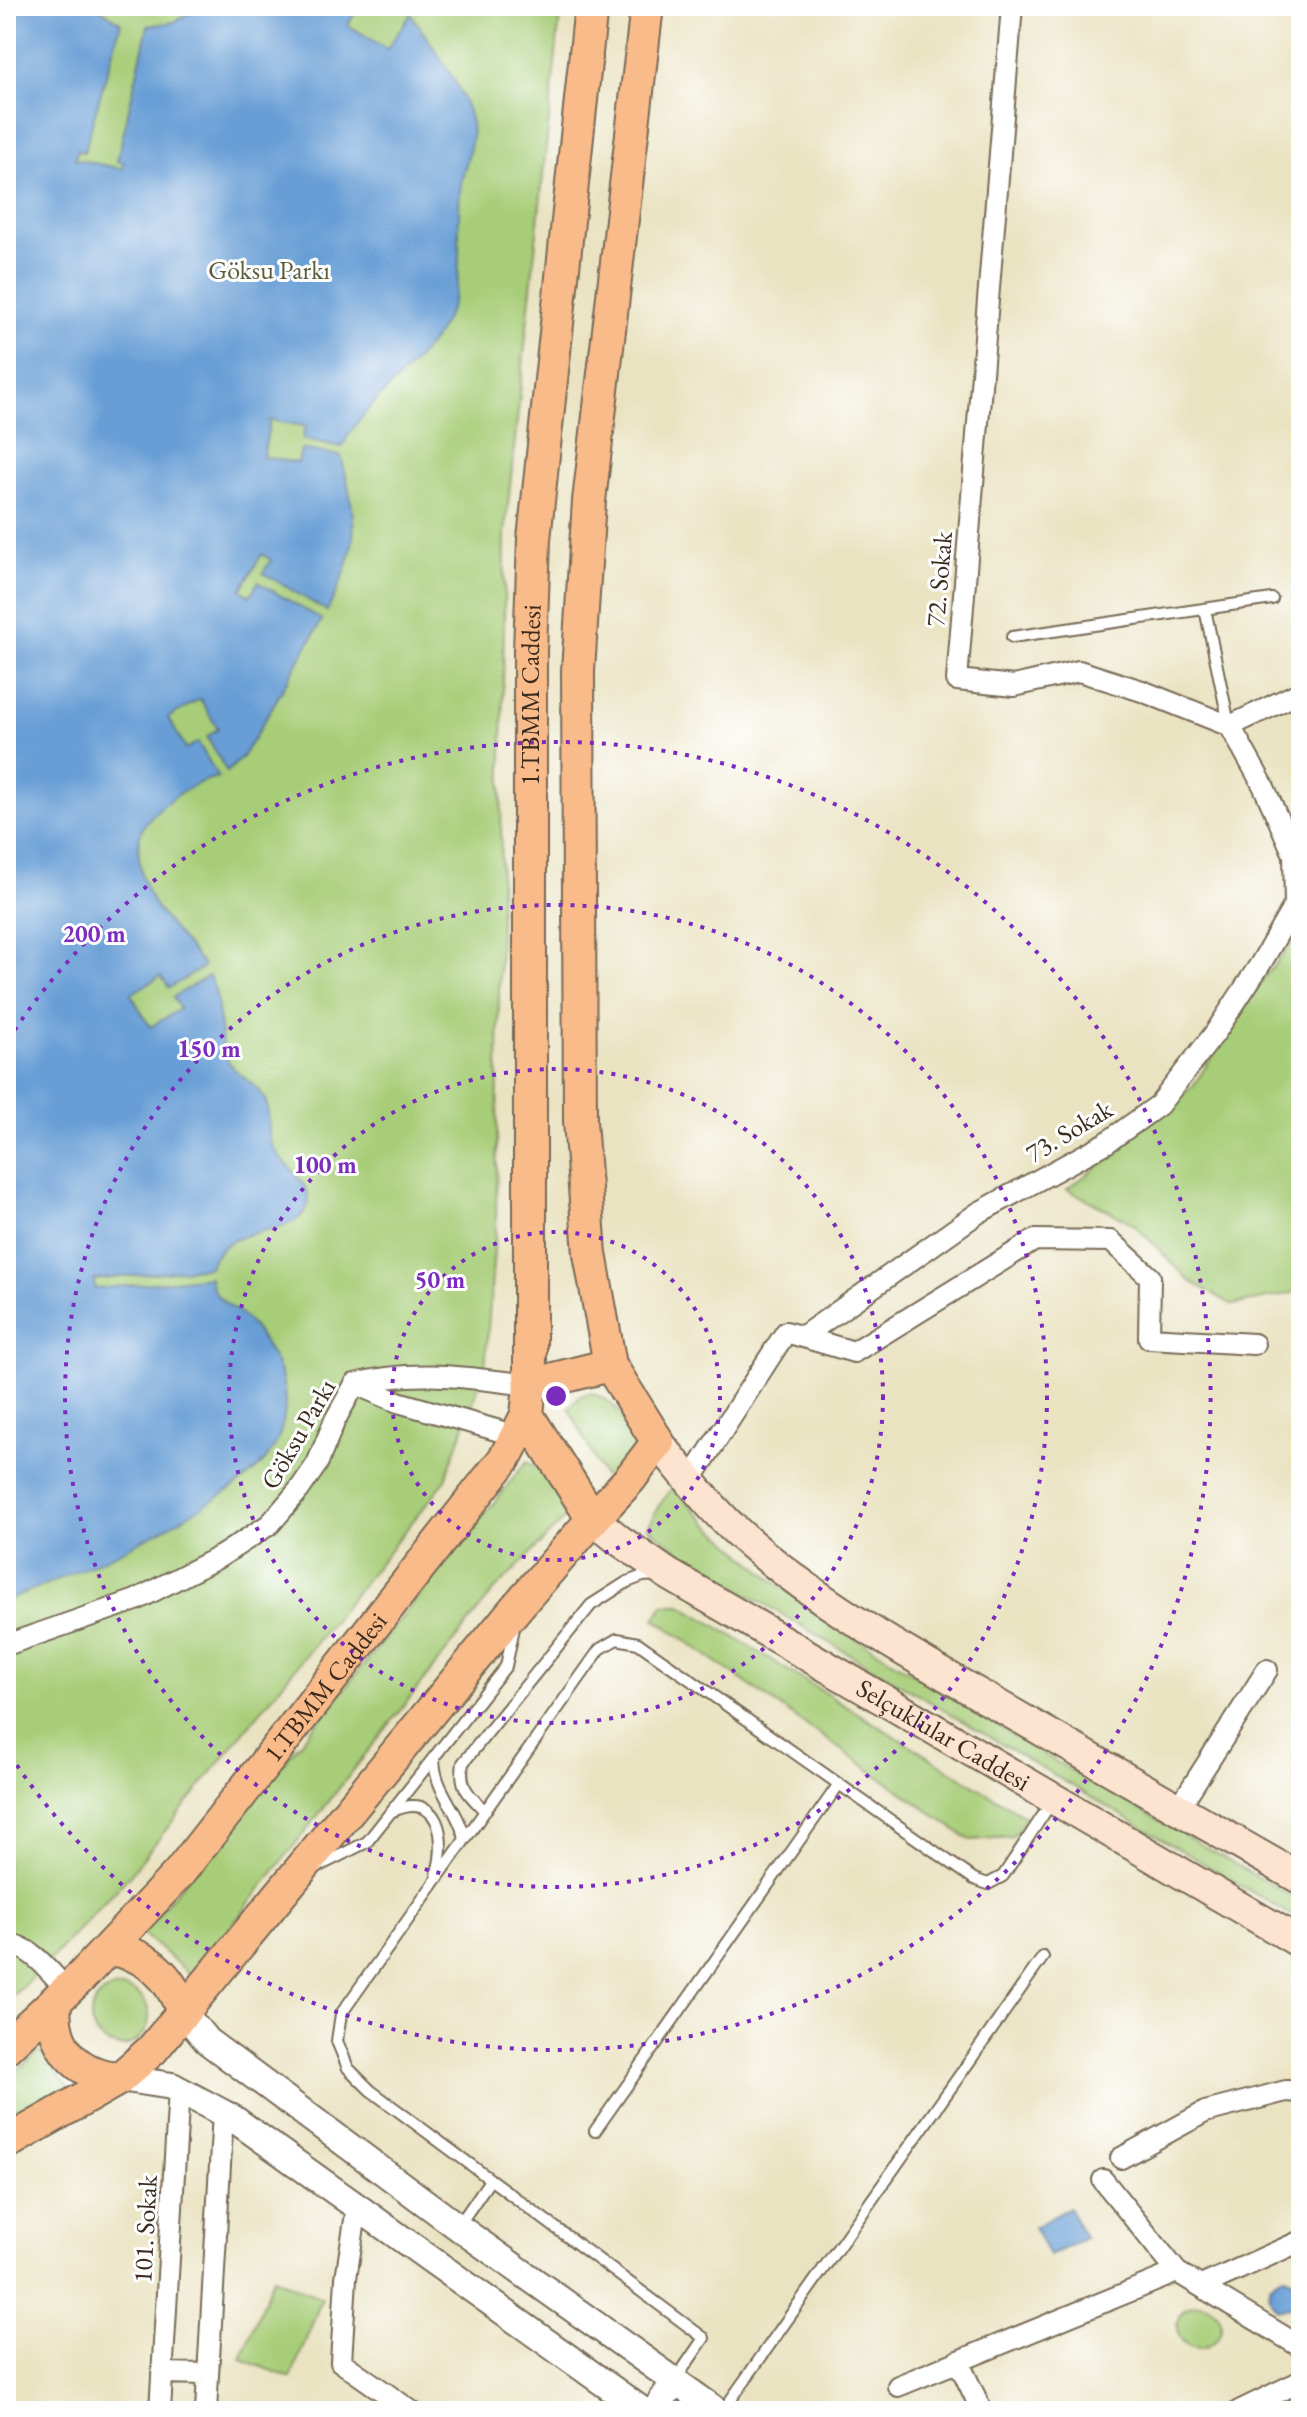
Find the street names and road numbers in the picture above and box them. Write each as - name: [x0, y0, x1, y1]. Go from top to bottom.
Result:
- street label: 72. Sokak: [918, 529, 960, 628]
- street label: 1.TBMM Caddesi: [513, 604, 549, 786]
- street label: 73. Sokak: [1019, 1091, 1119, 1170]
- street label: Göksu Parkı: [253, 1373, 343, 1495]
- street label: 1.TBMM Caddesi: [256, 1605, 394, 1769]
- street label: Selçuklular Caddesi: [851, 1671, 1037, 1799]
- street label: 101. Sokak: [125, 2173, 165, 2284]

